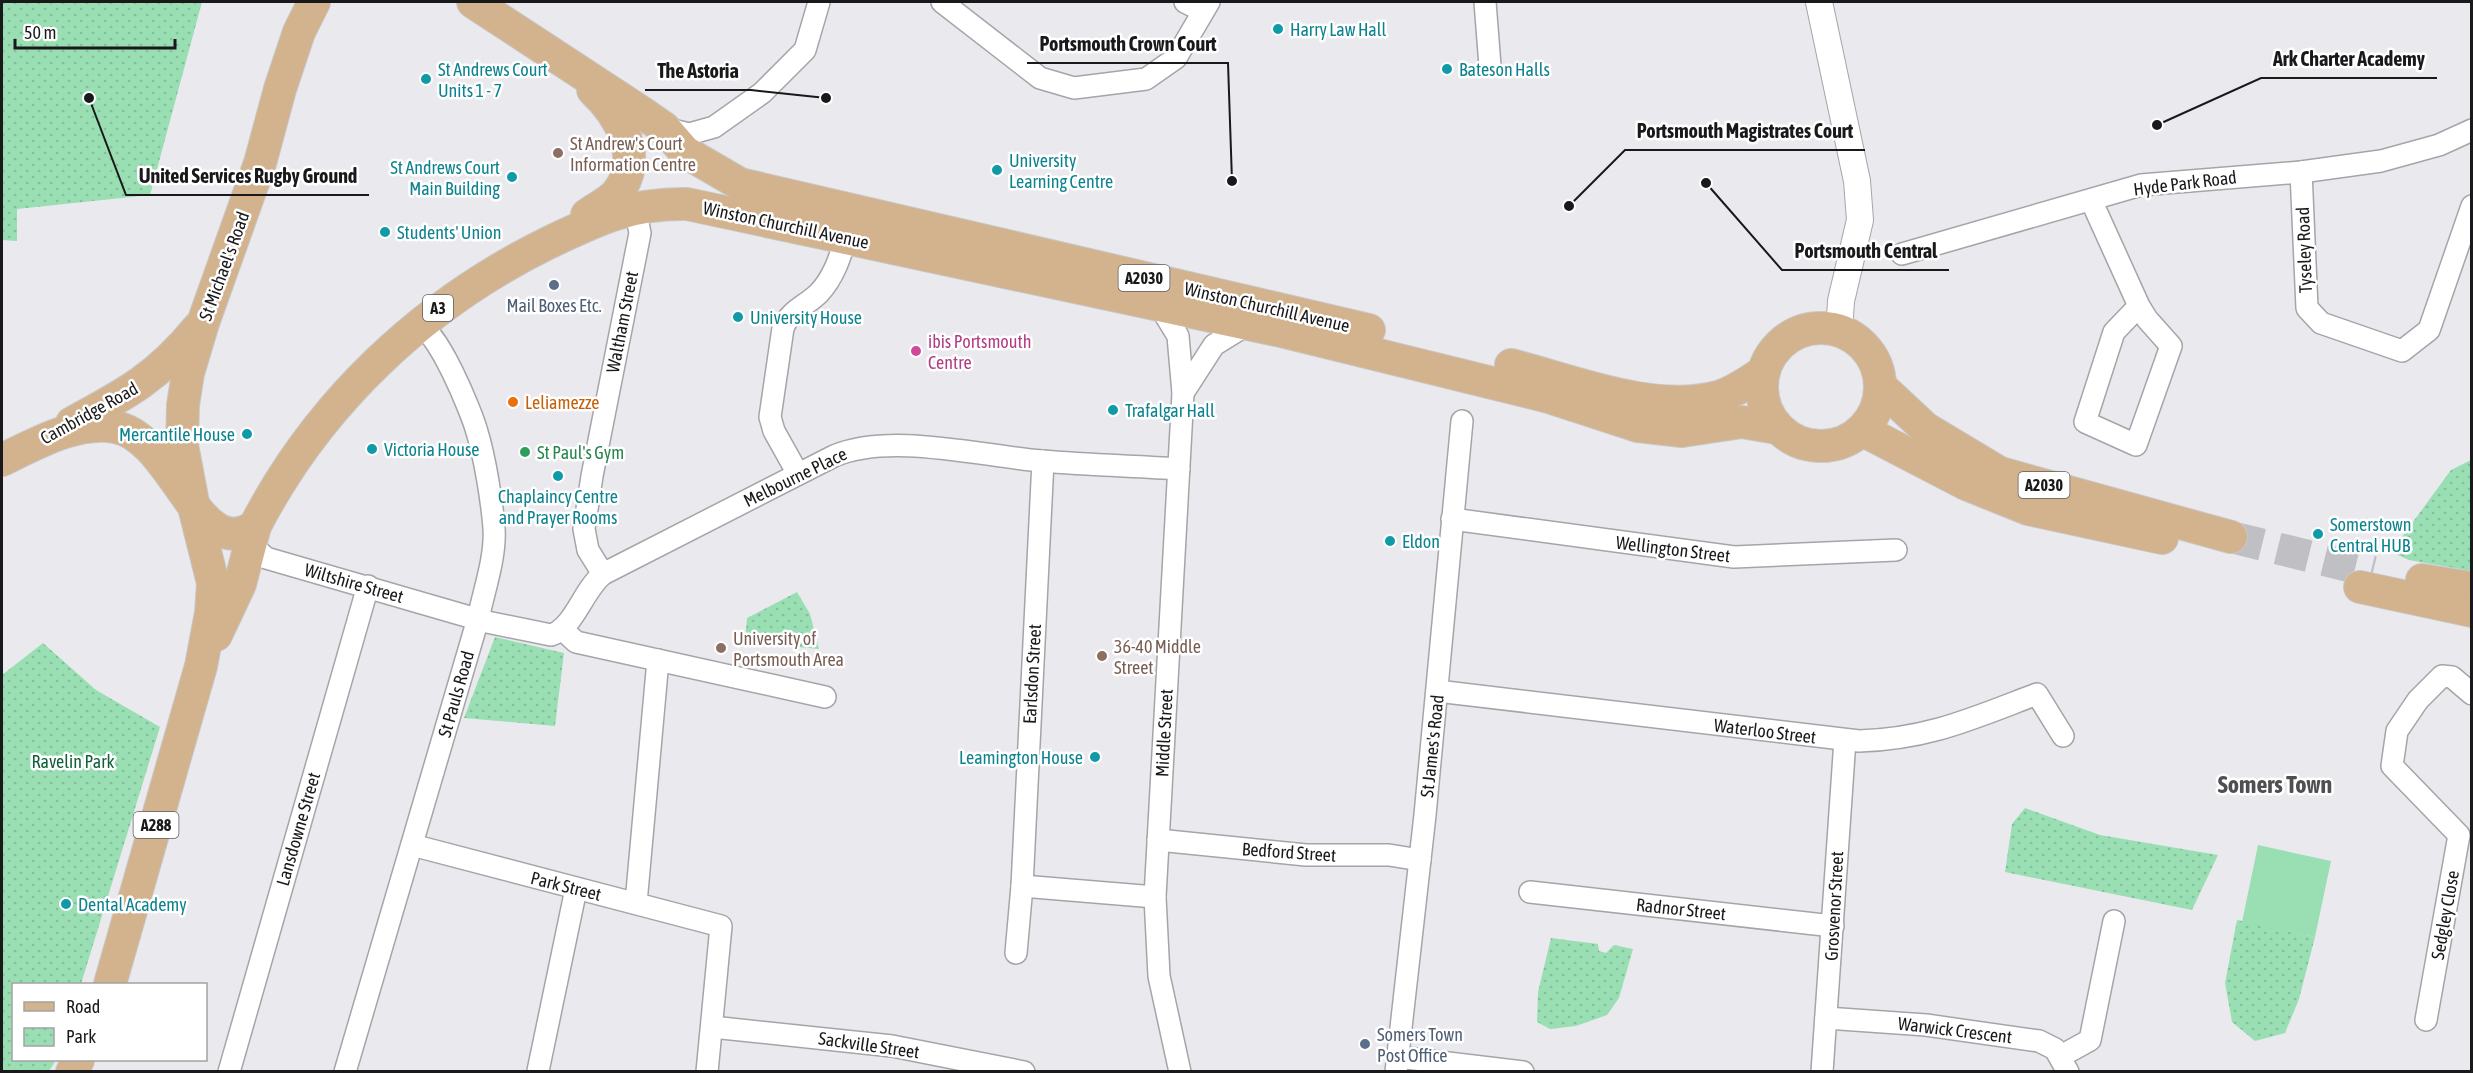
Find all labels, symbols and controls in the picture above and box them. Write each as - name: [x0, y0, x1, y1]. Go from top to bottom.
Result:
- scale bar: [15, 12, 176, 50]
- place label: Harry Law Hall: [1290, 19, 1386, 40]
- text: 50 m: [24, 22, 56, 43]
- marker: Harry Law Hall: [1271, 22, 1285, 36]
- callout: Portsmouth Crown Court: [1027, 25, 1228, 63]
- text: Portsmouth Crown Court: [1039, 32, 1217, 55]
- callout: Ark Charter Academy: [2261, 40, 2437, 78]
- text: Ark Charter Academy: [2272, 47, 2426, 70]
- callout: The Astoria: [645, 52, 751, 90]
- place label: St Andrews Court Units 1 - 7: [438, 59, 548, 101]
- text: The Astoria: [657, 59, 739, 82]
- place label: Bateson Halls: [1459, 59, 1550, 80]
- marker: Bateson Halls: [1440, 62, 1454, 76]
- marker: St Andrews Court Units 1 - 7: [419, 72, 433, 86]
- callout: Portsmouth Magistrates Court: [1625, 112, 1865, 150]
- text: Portsmouth Magistrates Court: [1637, 119, 1854, 142]
- place label: St Andrew's Court Information Centre: [570, 133, 696, 175]
- marker: St Andrew's Court Information Centre: [551, 146, 565, 160]
- place label: University Learning Centre: [1009, 150, 1113, 192]
- callout: United Services Rugby Ground: [126, 157, 369, 195]
- place label: St Andrews Court Main Building: [390, 157, 500, 199]
- marker: University Learning Centre: [990, 163, 1004, 177]
- text: United Services Rugby Ground: [139, 164, 357, 187]
- street label: Hyde Park Road: [2132, 166, 2238, 200]
- marker: St Andrews Court Main Building: [505, 170, 519, 184]
- street label: Winston Churchill Avenue: [701, 197, 871, 253]
- street label: Tyseley Road: [2292, 207, 2316, 293]
- street label: St Michael's Road: [195, 209, 253, 323]
- place label: Students' Union: [397, 222, 502, 243]
- marker: Students' Union: [378, 225, 392, 239]
- callout: Portsmouth Central: [1782, 232, 1949, 270]
- text: Portsmouth Central: [1795, 239, 1938, 262]
- road number: A2030: [1118, 265, 1170, 291]
- street label: Waltham Street: [602, 270, 642, 374]
- marker: Mail Boxes Etc.: [547, 278, 561, 292]
- street label: Winston Churchill Avenue: [1182, 278, 1352, 336]
- road number: A3: [423, 295, 453, 321]
- place label: Mail Boxes Etc.: [506, 295, 602, 316]
- place label: University House: [750, 307, 862, 328]
- marker: University House: [731, 310, 745, 324]
- place label: ibis Portsmouth Centre: [928, 331, 1031, 373]
- marker: ibis Portsmouth Centre: [909, 344, 923, 358]
- street label: Cambridge Road: [37, 378, 141, 448]
- place label: Leliamezze: [525, 392, 600, 413]
- marker: Leliamezze: [506, 395, 520, 409]
- place label: Trafalgar Hall: [1125, 400, 1215, 421]
- marker: Trafalgar Hall: [1106, 403, 1120, 417]
- place label: Mercantile House: [119, 424, 235, 445]
- marker: Mercantile House: [240, 427, 254, 441]
- place label: Victoria House: [384, 439, 480, 460]
- marker: Victoria House: [365, 442, 379, 456]
- place label: St Paul's Gym: [537, 442, 624, 463]
- street label: Melbourne Place: [740, 443, 850, 511]
- marker: St Paul's Gym: [518, 445, 532, 459]
- marker: Chaplaincy Centre and Prayer Rooms: [551, 469, 565, 483]
- road number: A2030: [2018, 472, 2070, 498]
- place label: Chaplaincy Centre and Prayer Rooms: [498, 486, 618, 528]
- place label: Somerstown Central HUB: [2330, 514, 2412, 556]
- marker: Somerstown Central HUB: [2311, 527, 2325, 541]
- place label: Eldon: [1402, 531, 1440, 552]
- street label: Wellington Street: [1615, 532, 1731, 566]
- marker: Eldon: [1383, 534, 1397, 548]
- street label: Wiltshire Street: [302, 559, 406, 607]
- street label: Earlsdon Street: [1019, 623, 1045, 725]
- place label: University of Portsmouth Area: [733, 628, 844, 670]
- place label: 36-40 Middle Street: [1114, 636, 1201, 678]
- marker: University of Portsmouth Area: [714, 641, 728, 655]
- street label: St Pauls Road: [434, 648, 478, 740]
- marker: 36-40 Middle Street: [1095, 649, 1109, 663]
- street label: Middle Street: [1151, 689, 1177, 777]
- street label: St James's Road: [1416, 694, 1448, 798]
- street label: Waterloo Street: [1713, 714, 1817, 748]
- place label: Leamington House: [959, 747, 1083, 768]
- marker: Leamington House: [1088, 750, 1102, 764]
- park label: Ravelin Park: [32, 751, 115, 772]
- street label: Lansdowne Street: [272, 770, 324, 888]
- district label: Somers Town: [2218, 771, 2332, 798]
- road number: A288: [134, 812, 178, 838]
- street label: Bedford Street: [1241, 838, 1337, 866]
- street label: Grosvenor Street: [1821, 851, 1847, 961]
- street label: Park Street: [529, 867, 603, 905]
- street label: Sedgley Close: [2427, 869, 2463, 961]
- place label: Dental Academy: [78, 894, 187, 915]
- street label: Radnor Street: [1635, 894, 1727, 924]
- marker: Dental Academy: [59, 897, 73, 911]
- legend: [12, 983, 207, 1061]
- text: Road: [66, 996, 100, 1017]
- street label: Warwick Crescent: [1897, 1013, 2013, 1047]
- place label: Somers Town Post Office: [1377, 1024, 1463, 1066]
- text: Park: [66, 1026, 96, 1047]
- street label: Sackville Street: [817, 1028, 921, 1062]
- marker: Somers Town Post Office: [1358, 1037, 1372, 1051]

